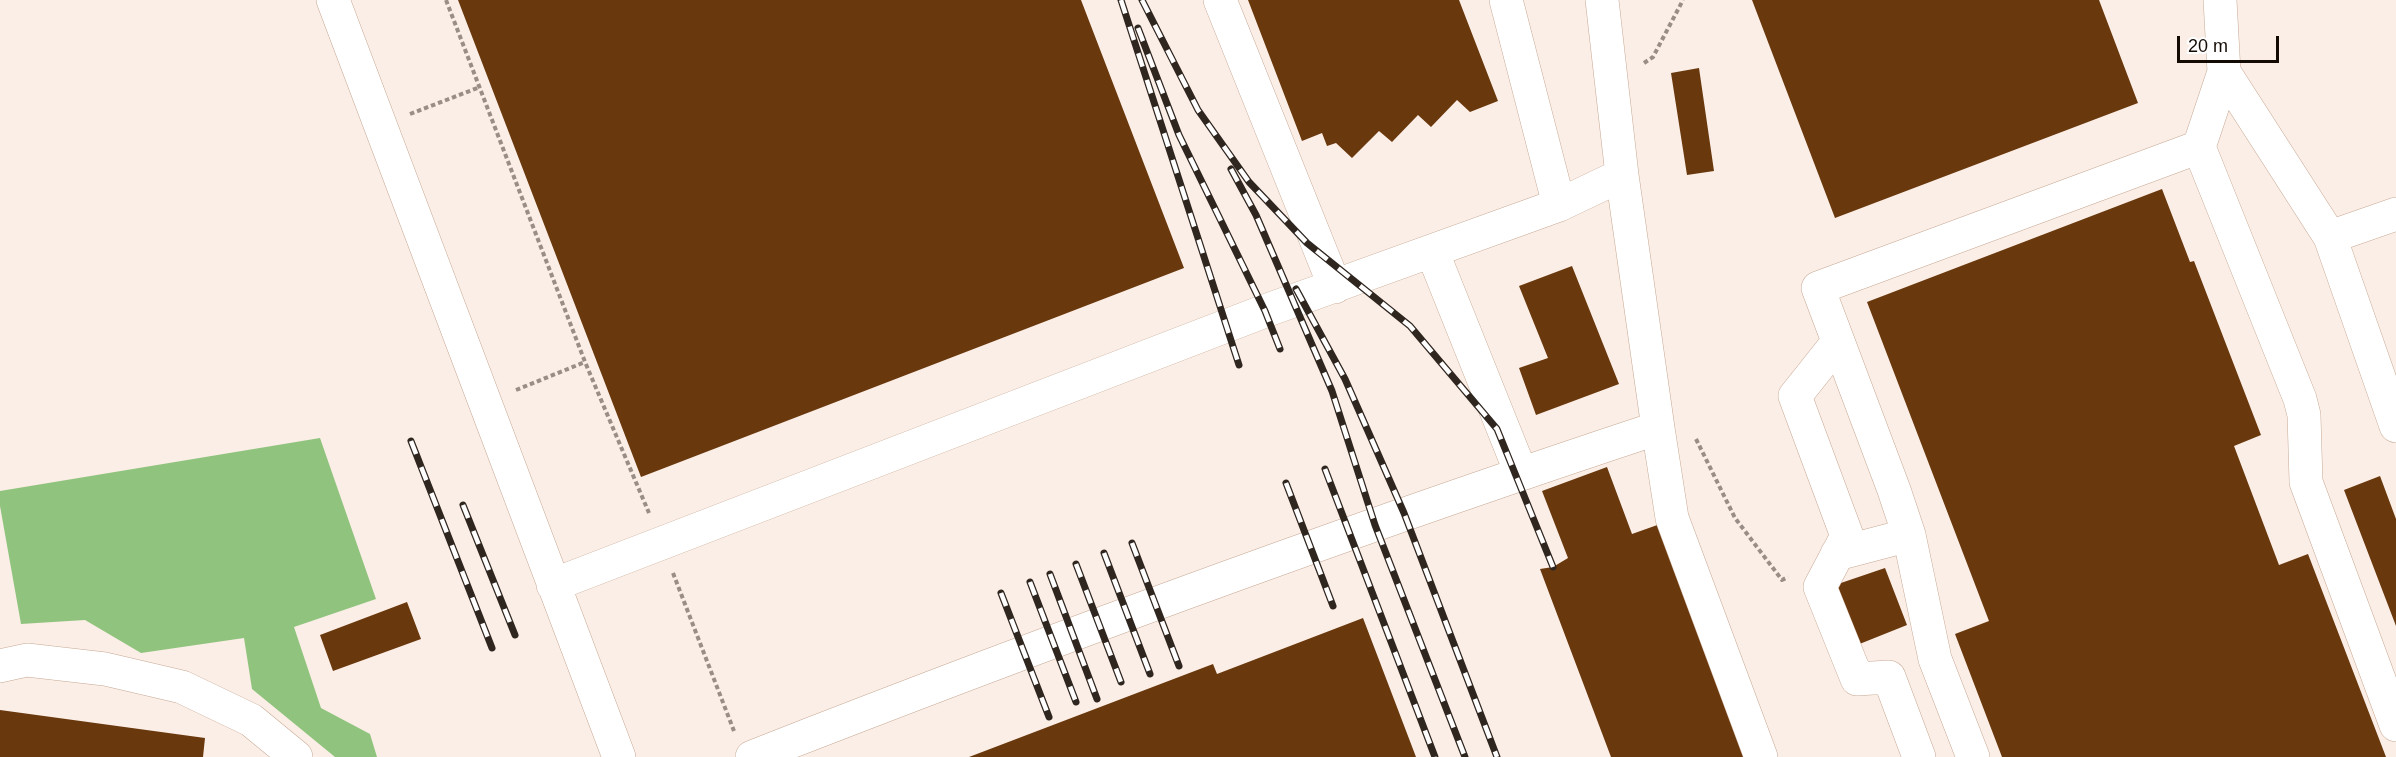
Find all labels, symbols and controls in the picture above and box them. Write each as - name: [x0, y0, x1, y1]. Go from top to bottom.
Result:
- scale bar: [2180, 24, 2282, 62]
- text: 20 m: [2188, 36, 2228, 56]

